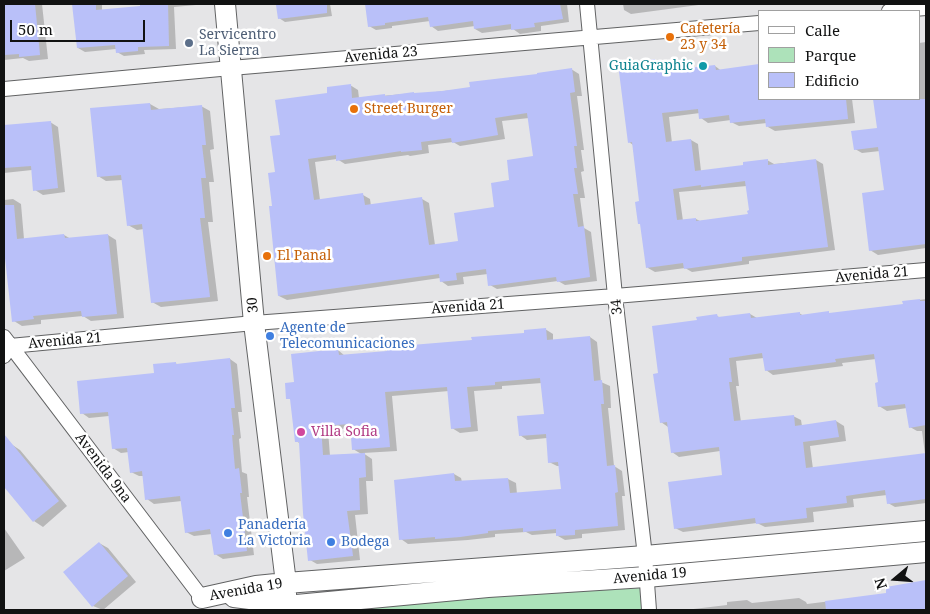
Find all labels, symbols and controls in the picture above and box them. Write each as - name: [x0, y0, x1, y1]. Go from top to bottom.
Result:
- scale bar: [12, 10, 148, 42]
- legend: [758, 10, 920, 100]
- text: 50 m: [18, 19, 53, 39]
- text: Calle: [805, 20, 840, 40]
- place label: Cafetería 23 y 34: [680, 21, 741, 54]
- place label: Servicentro La Sierra: [199, 27, 276, 59]
- marker: Cafetería 23 y 34: [664, 31, 676, 43]
- marker: Servicentro La Sierra: [183, 37, 195, 49]
- street label: Avenida 23: [343, 43, 419, 67]
- text: Parque: [805, 45, 856, 65]
- place label: GuiaGraphic: [609, 58, 693, 74]
- marker: GuiaGraphic: [697, 60, 709, 72]
- text: Edificio: [805, 70, 859, 90]
- place label: Street Burger: [364, 101, 453, 117]
- marker: Street Burger: [348, 103, 360, 115]
- place label: El Panal: [277, 248, 331, 264]
- marker: El Panal: [261, 250, 273, 262]
- street label: Avenida 21: [834, 263, 910, 287]
- street label: 30: [244, 296, 262, 314]
- street label: Avenida 21: [431, 296, 505, 318]
- street label: 34: [608, 298, 626, 316]
- place label: Agente de Telecomunicaciones: [280, 320, 415, 352]
- street label: Avenida 21: [27, 329, 103, 353]
- marker: Agente de Telecomunicaciones: [264, 330, 276, 342]
- place label: Villa Sofia: [311, 424, 378, 440]
- marker: Villa Sofia: [295, 426, 307, 438]
- street label: Avenida 9na: [71, 430, 135, 506]
- place label: Panadería La Victoria: [238, 517, 311, 550]
- marker: Panadería La Victoria: [222, 527, 234, 539]
- place label: Bodega: [341, 534, 390, 550]
- marker: Bodega: [325, 536, 337, 548]
- north arrow: [870, 554, 920, 604]
- street label: Avenida 19: [612, 564, 688, 588]
- street label: Avenida 19: [208, 575, 284, 605]
- text: N: [870, 576, 891, 592]

